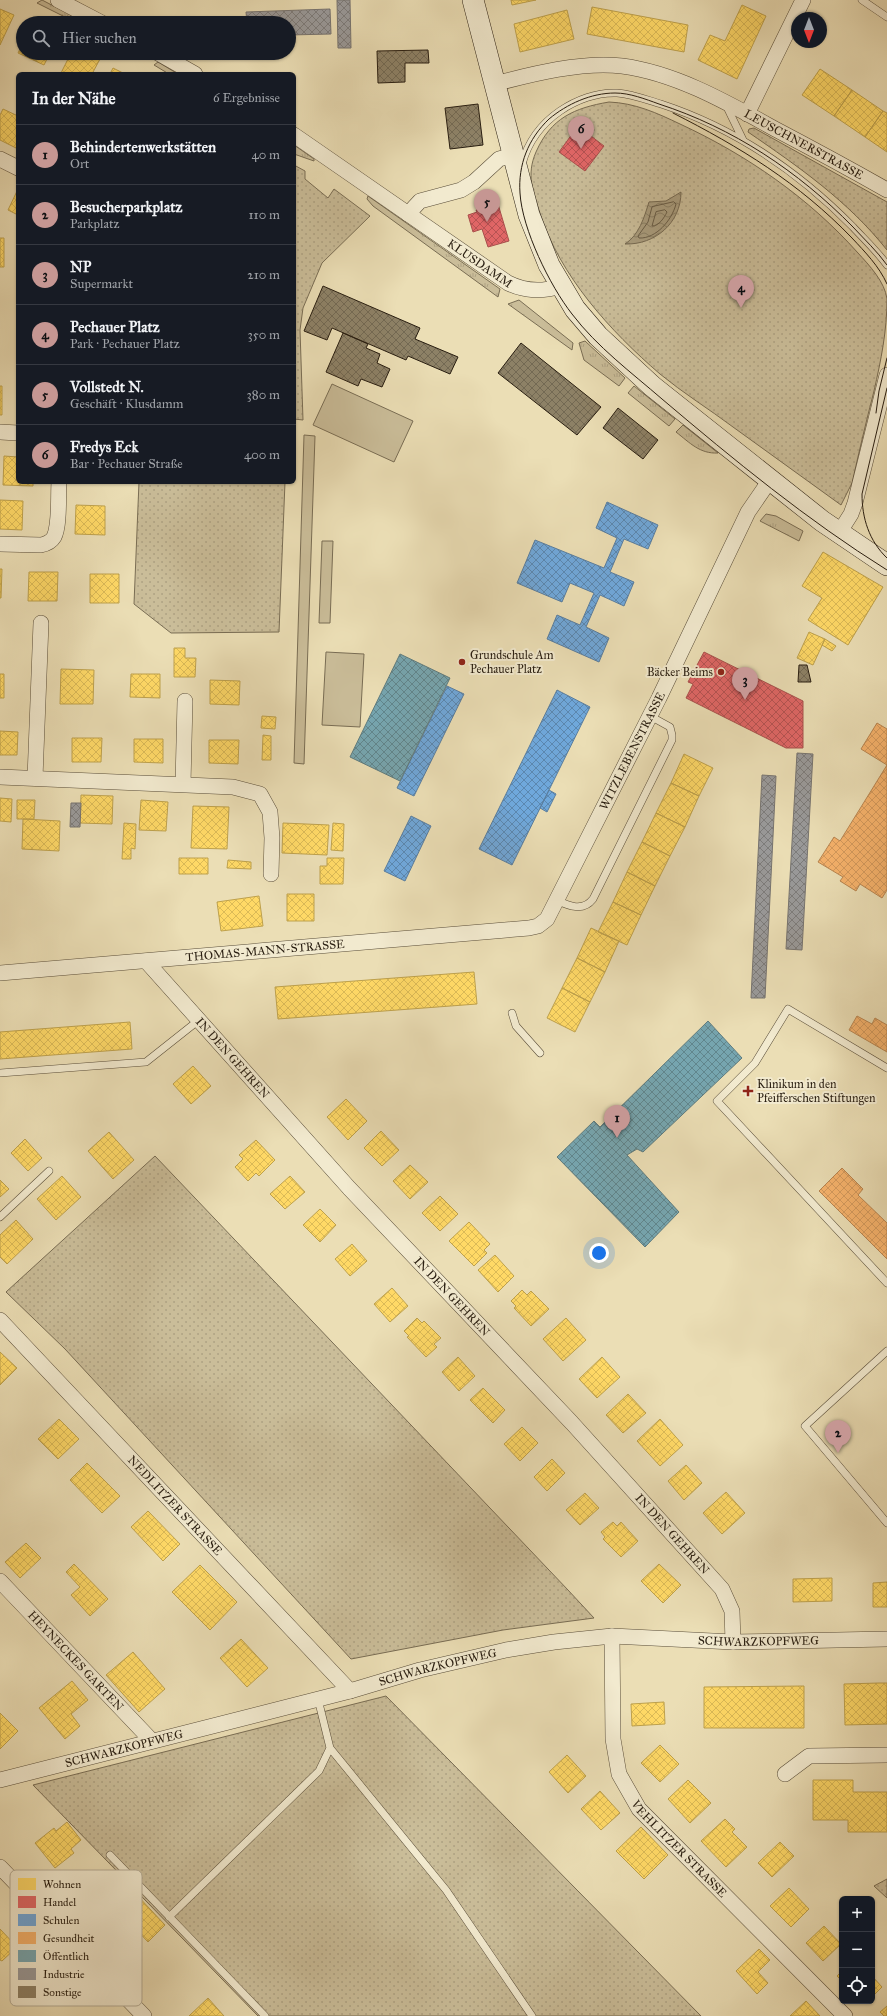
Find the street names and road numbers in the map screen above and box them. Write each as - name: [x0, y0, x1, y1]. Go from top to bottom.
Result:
- street label: LEUSCHNERSTRASSE: [742, 106, 866, 183]
- street label: KLUSDAMM: [445, 236, 515, 291]
- street label: WITZLEBENSTRASSE: [596, 689, 668, 812]
- street label: THOMAS-MANN-STRASSE: [185, 937, 346, 964]
- street label: IN DEN GEHREN: [193, 1015, 272, 1101]
- street label: IN DEN GEHREN: [411, 1254, 493, 1339]
- street label: NEDLITZER STRASSE: [125, 1453, 226, 1558]
- street label: IN DEN GEHREN: [632, 1491, 712, 1577]
- street label: HEYNECKES GARTEN: [25, 1608, 126, 1714]
- street label: SCHWARZKOPFWEG: [697, 1633, 819, 1649]
- street label: SCHWARZKOPFWEG: [377, 1645, 498, 1689]
- street label: SCHWARZKOPFWEG: [64, 1727, 185, 1770]
- street label: VEHLITZER STRASSE: [628, 1797, 730, 1900]

